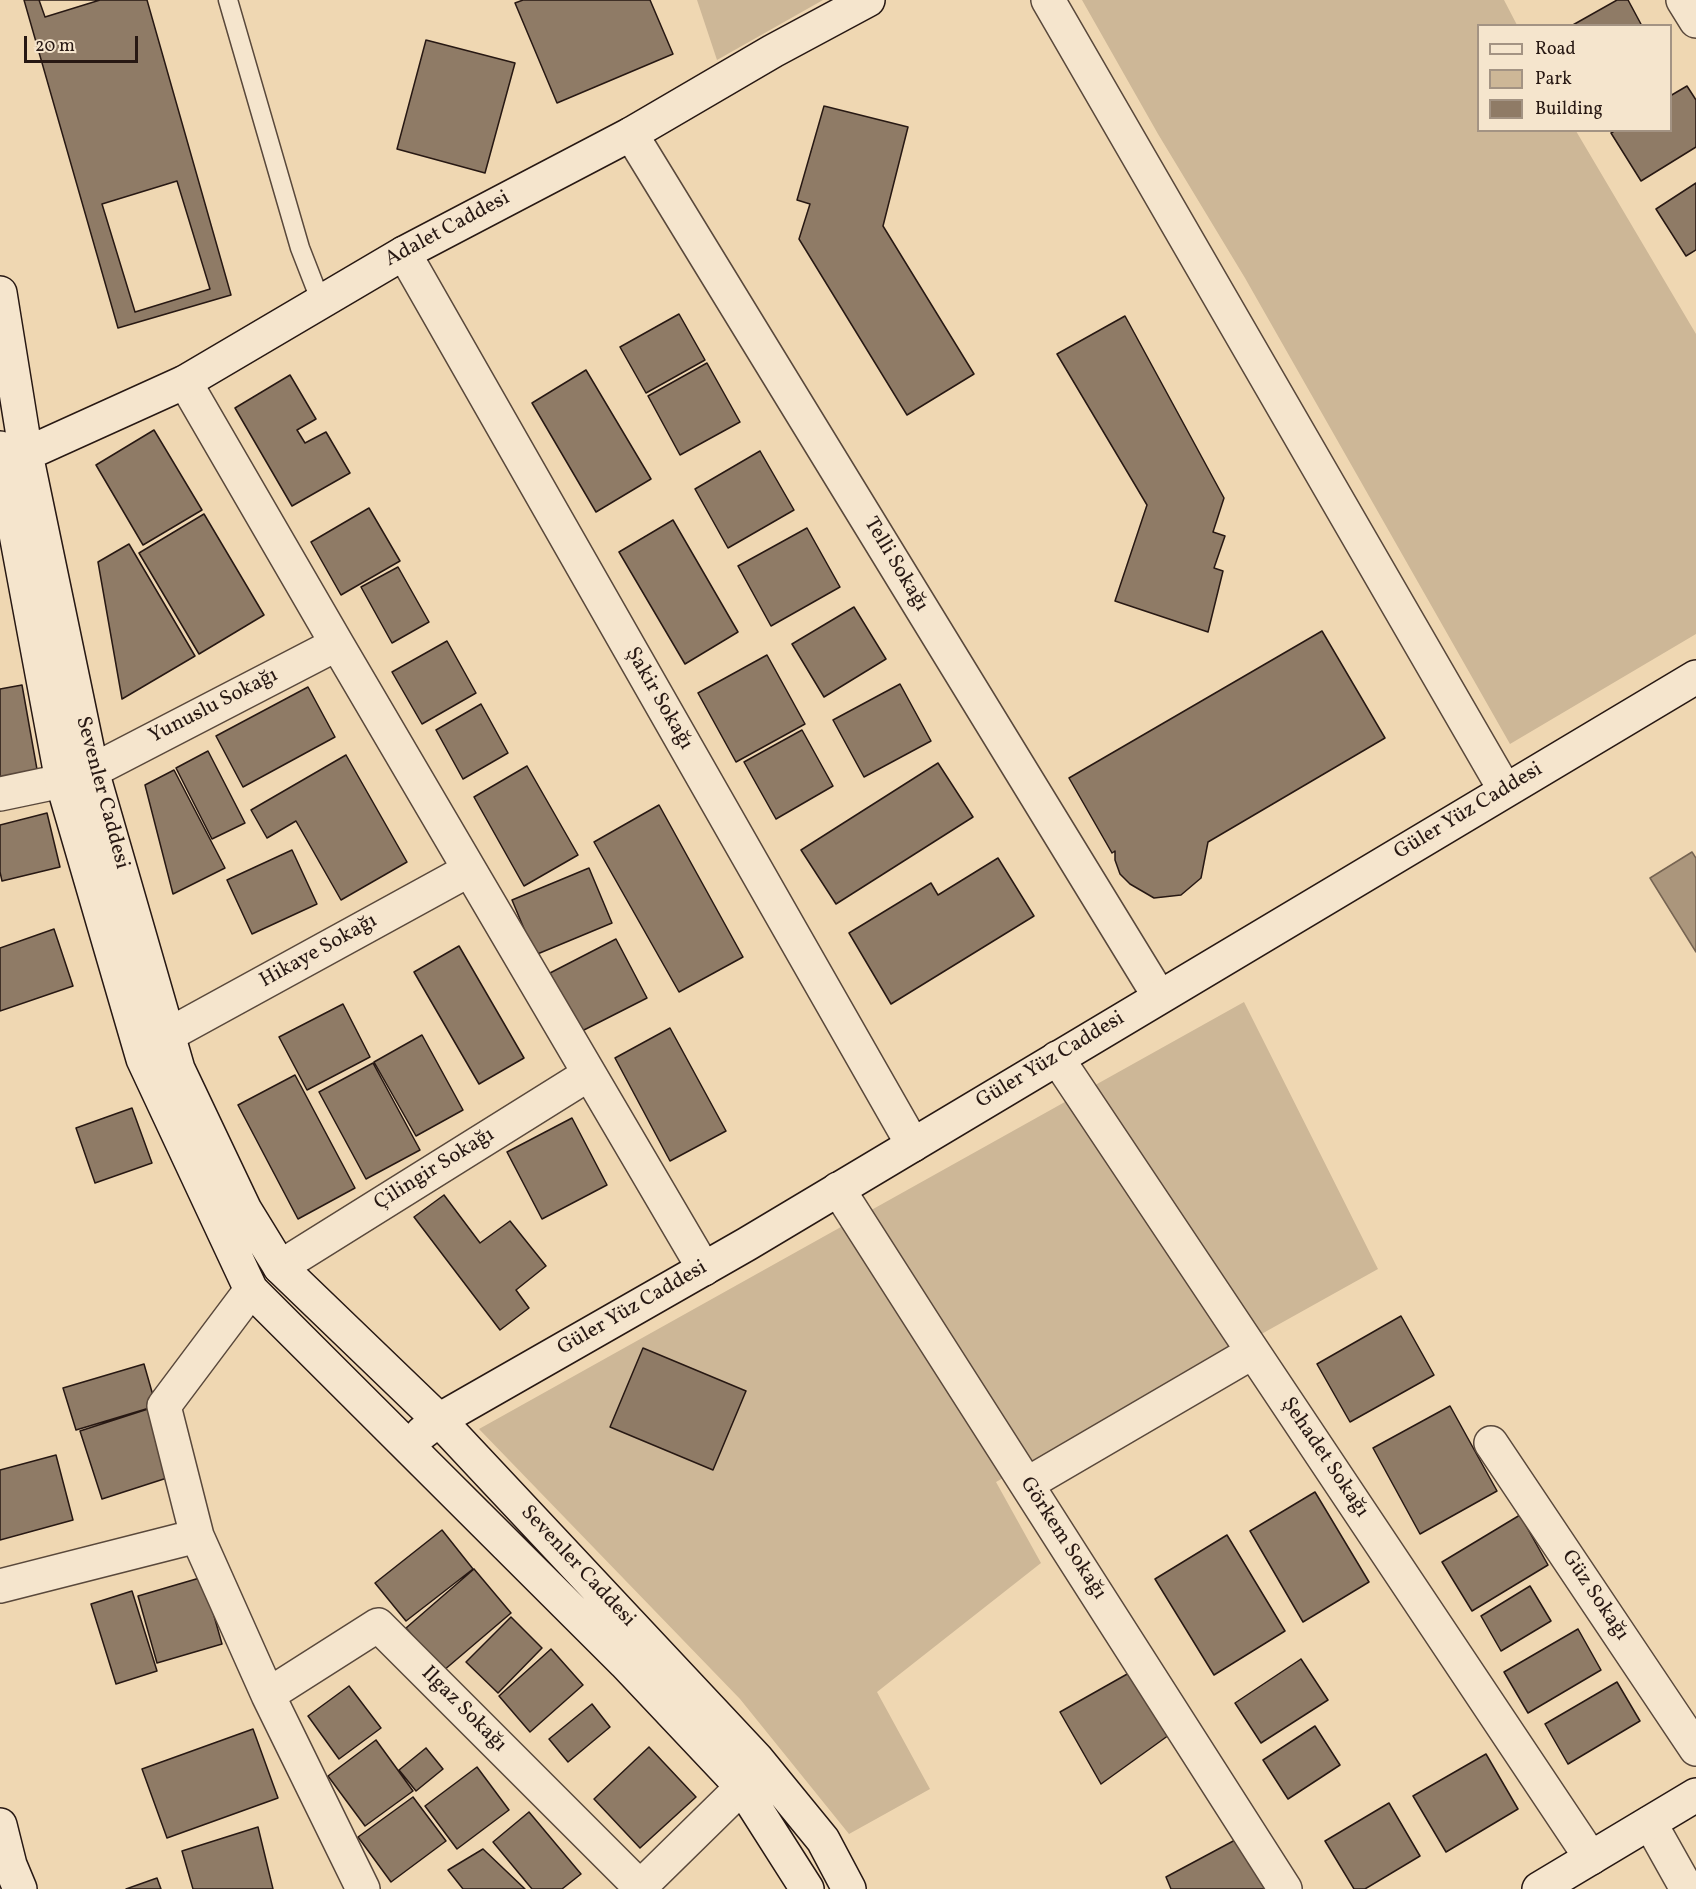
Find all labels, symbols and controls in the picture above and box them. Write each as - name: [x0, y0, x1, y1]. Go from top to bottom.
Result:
- scale bar: [27, 24, 141, 62]
- legend: [1477, 24, 1672, 132]
- text: 20 m: [35, 34, 75, 59]
- text: Road: [1535, 37, 1576, 62]
- text: Park: [1535, 67, 1572, 92]
- text: Building: [1535, 97, 1603, 122]
- street label: Adalet Caddesi: [381, 187, 515, 273]
- street label: Telli Sokağı: [857, 513, 933, 617]
- street label: Şakir Sokağı: [619, 643, 697, 755]
- street label: Yunuslu Sokağı: [145, 664, 283, 750]
- street label: Sevenler Caddesi: [69, 714, 133, 872]
- street label: Güler Yüz Caddesi: [1390, 758, 1548, 866]
- street label: Hikaye Sokağı: [256, 909, 382, 995]
- street label: Güler Yüz Caddesi: [972, 1007, 1130, 1115]
- street label: Çilingir Sokağı: [370, 1123, 500, 1217]
- street label: Güler Yüz Caddesi: [554, 1256, 712, 1362]
- street label: Şehadet Sokağı: [1275, 1393, 1373, 1523]
- street label: Görkem Sokağı: [1013, 1473, 1111, 1605]
- street label: Sevenler Caddesi: [514, 1501, 640, 1633]
- street label: Güz Sokağı: [1555, 1546, 1633, 1646]
- street label: Ilgaz Sokağı: [415, 1662, 511, 1758]

